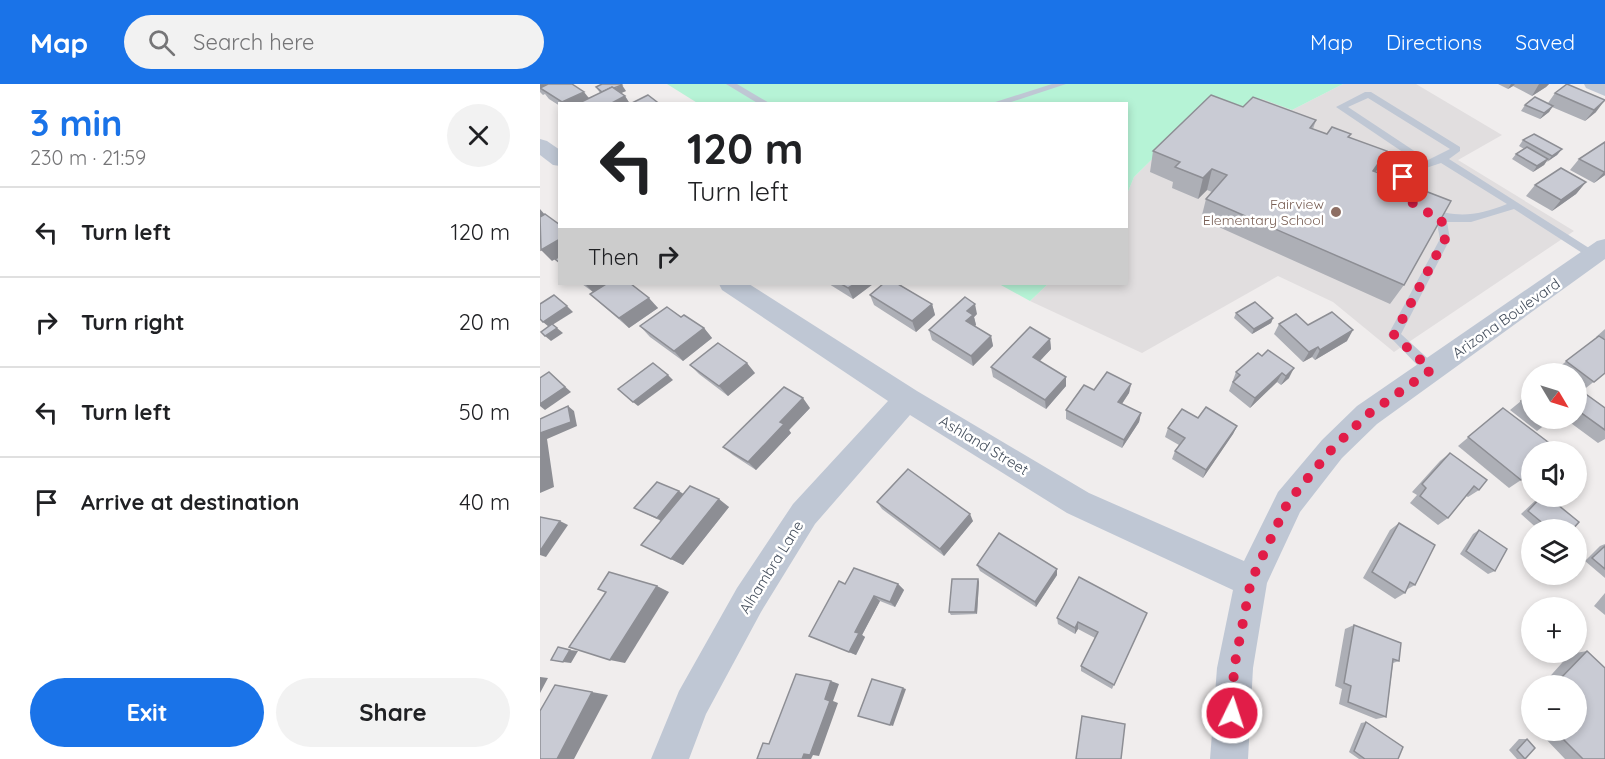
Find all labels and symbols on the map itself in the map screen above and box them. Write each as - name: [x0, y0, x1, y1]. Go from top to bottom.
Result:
- pin: [1377, 151, 1428, 202]
- place label: Fairview Elementary School: [1203, 195, 1324, 229]
- marker: Fairview Elementary School: [1329, 205, 1343, 219]
- street label: Arizona Boulevard: [1448, 274, 1564, 362]
- north arrow: [1521, 363, 1587, 429]
- street label: Ashland Street: [936, 411, 1032, 479]
- street label: Alhambra Lane: [735, 517, 807, 617]
- position arrow: [1200, 681, 1264, 745]

